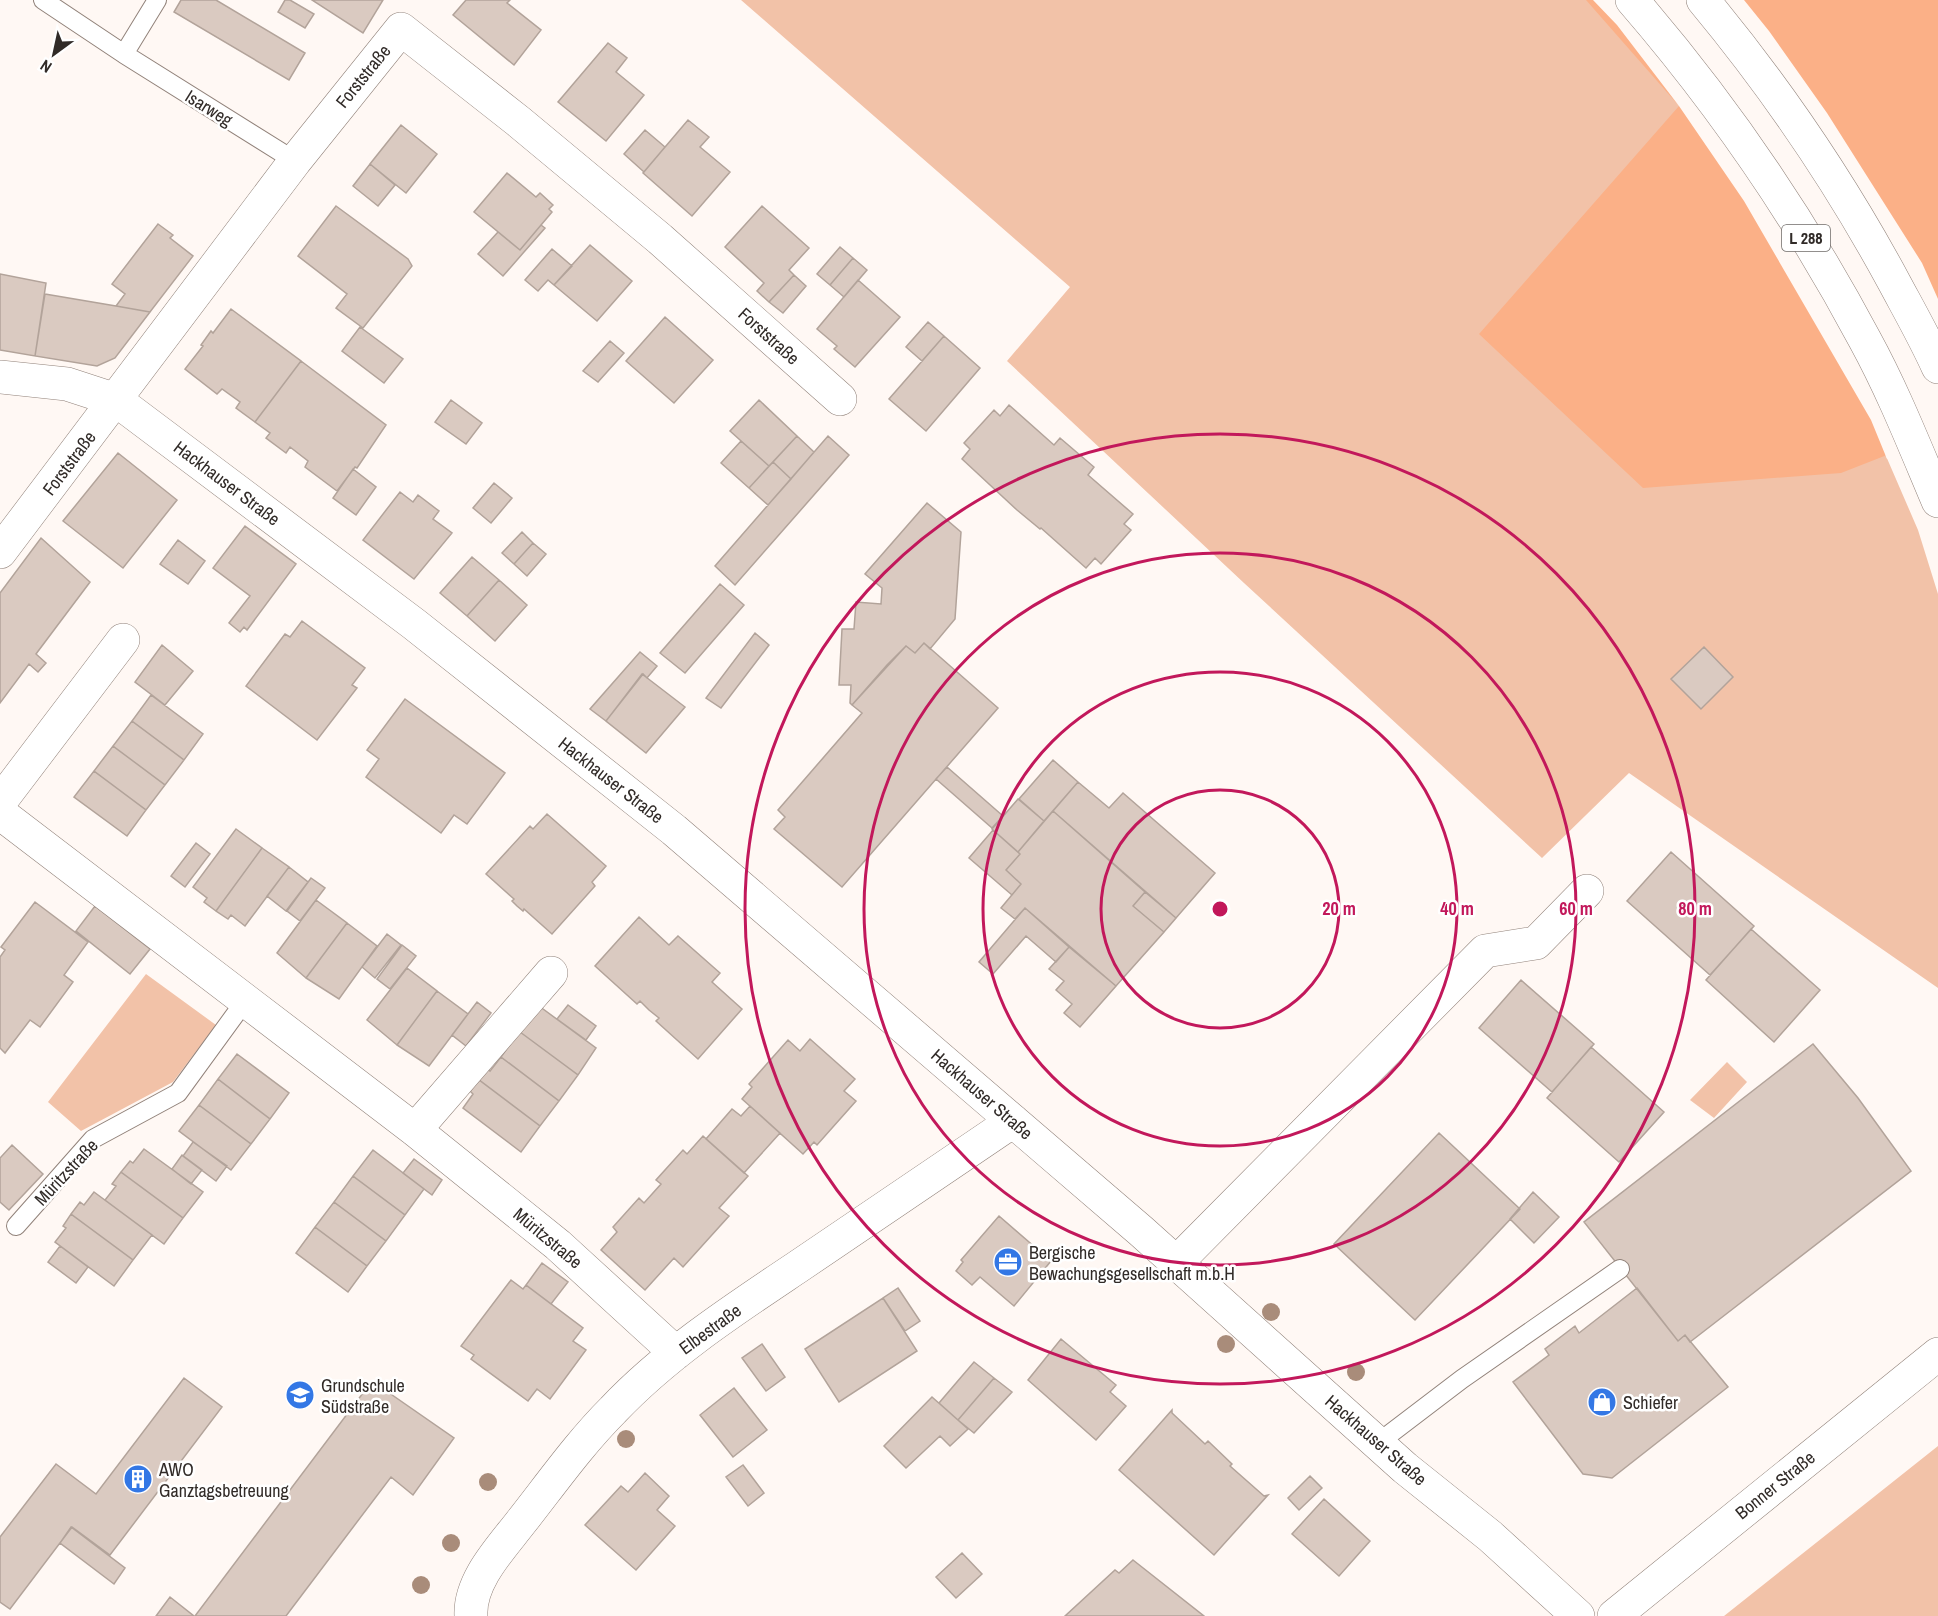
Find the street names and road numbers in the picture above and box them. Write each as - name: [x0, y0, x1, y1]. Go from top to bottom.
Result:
- street label: Forststraße: [330, 39, 396, 113]
- street label: Isarweg: [180, 84, 238, 133]
- road number: L 288: [1782, 225, 1830, 251]
- street label: Forststraße: [733, 302, 805, 370]
- street label: Forststraße: [37, 426, 101, 500]
- street label: Hackhauser Straße: [169, 435, 285, 531]
- street label: Hackhauser Straße: [553, 731, 669, 829]
- street label: Hackhauser Straße: [926, 1043, 1038, 1145]
- street label: Müritzstraße: [29, 1133, 103, 1211]
- street label: Müritzstraße: [508, 1202, 588, 1274]
- street label: Elbestraße: [674, 1298, 746, 1360]
- street label: Hackhauser Straße: [1320, 1389, 1432, 1491]
- street label: Bonner Straße: [1730, 1445, 1820, 1525]

